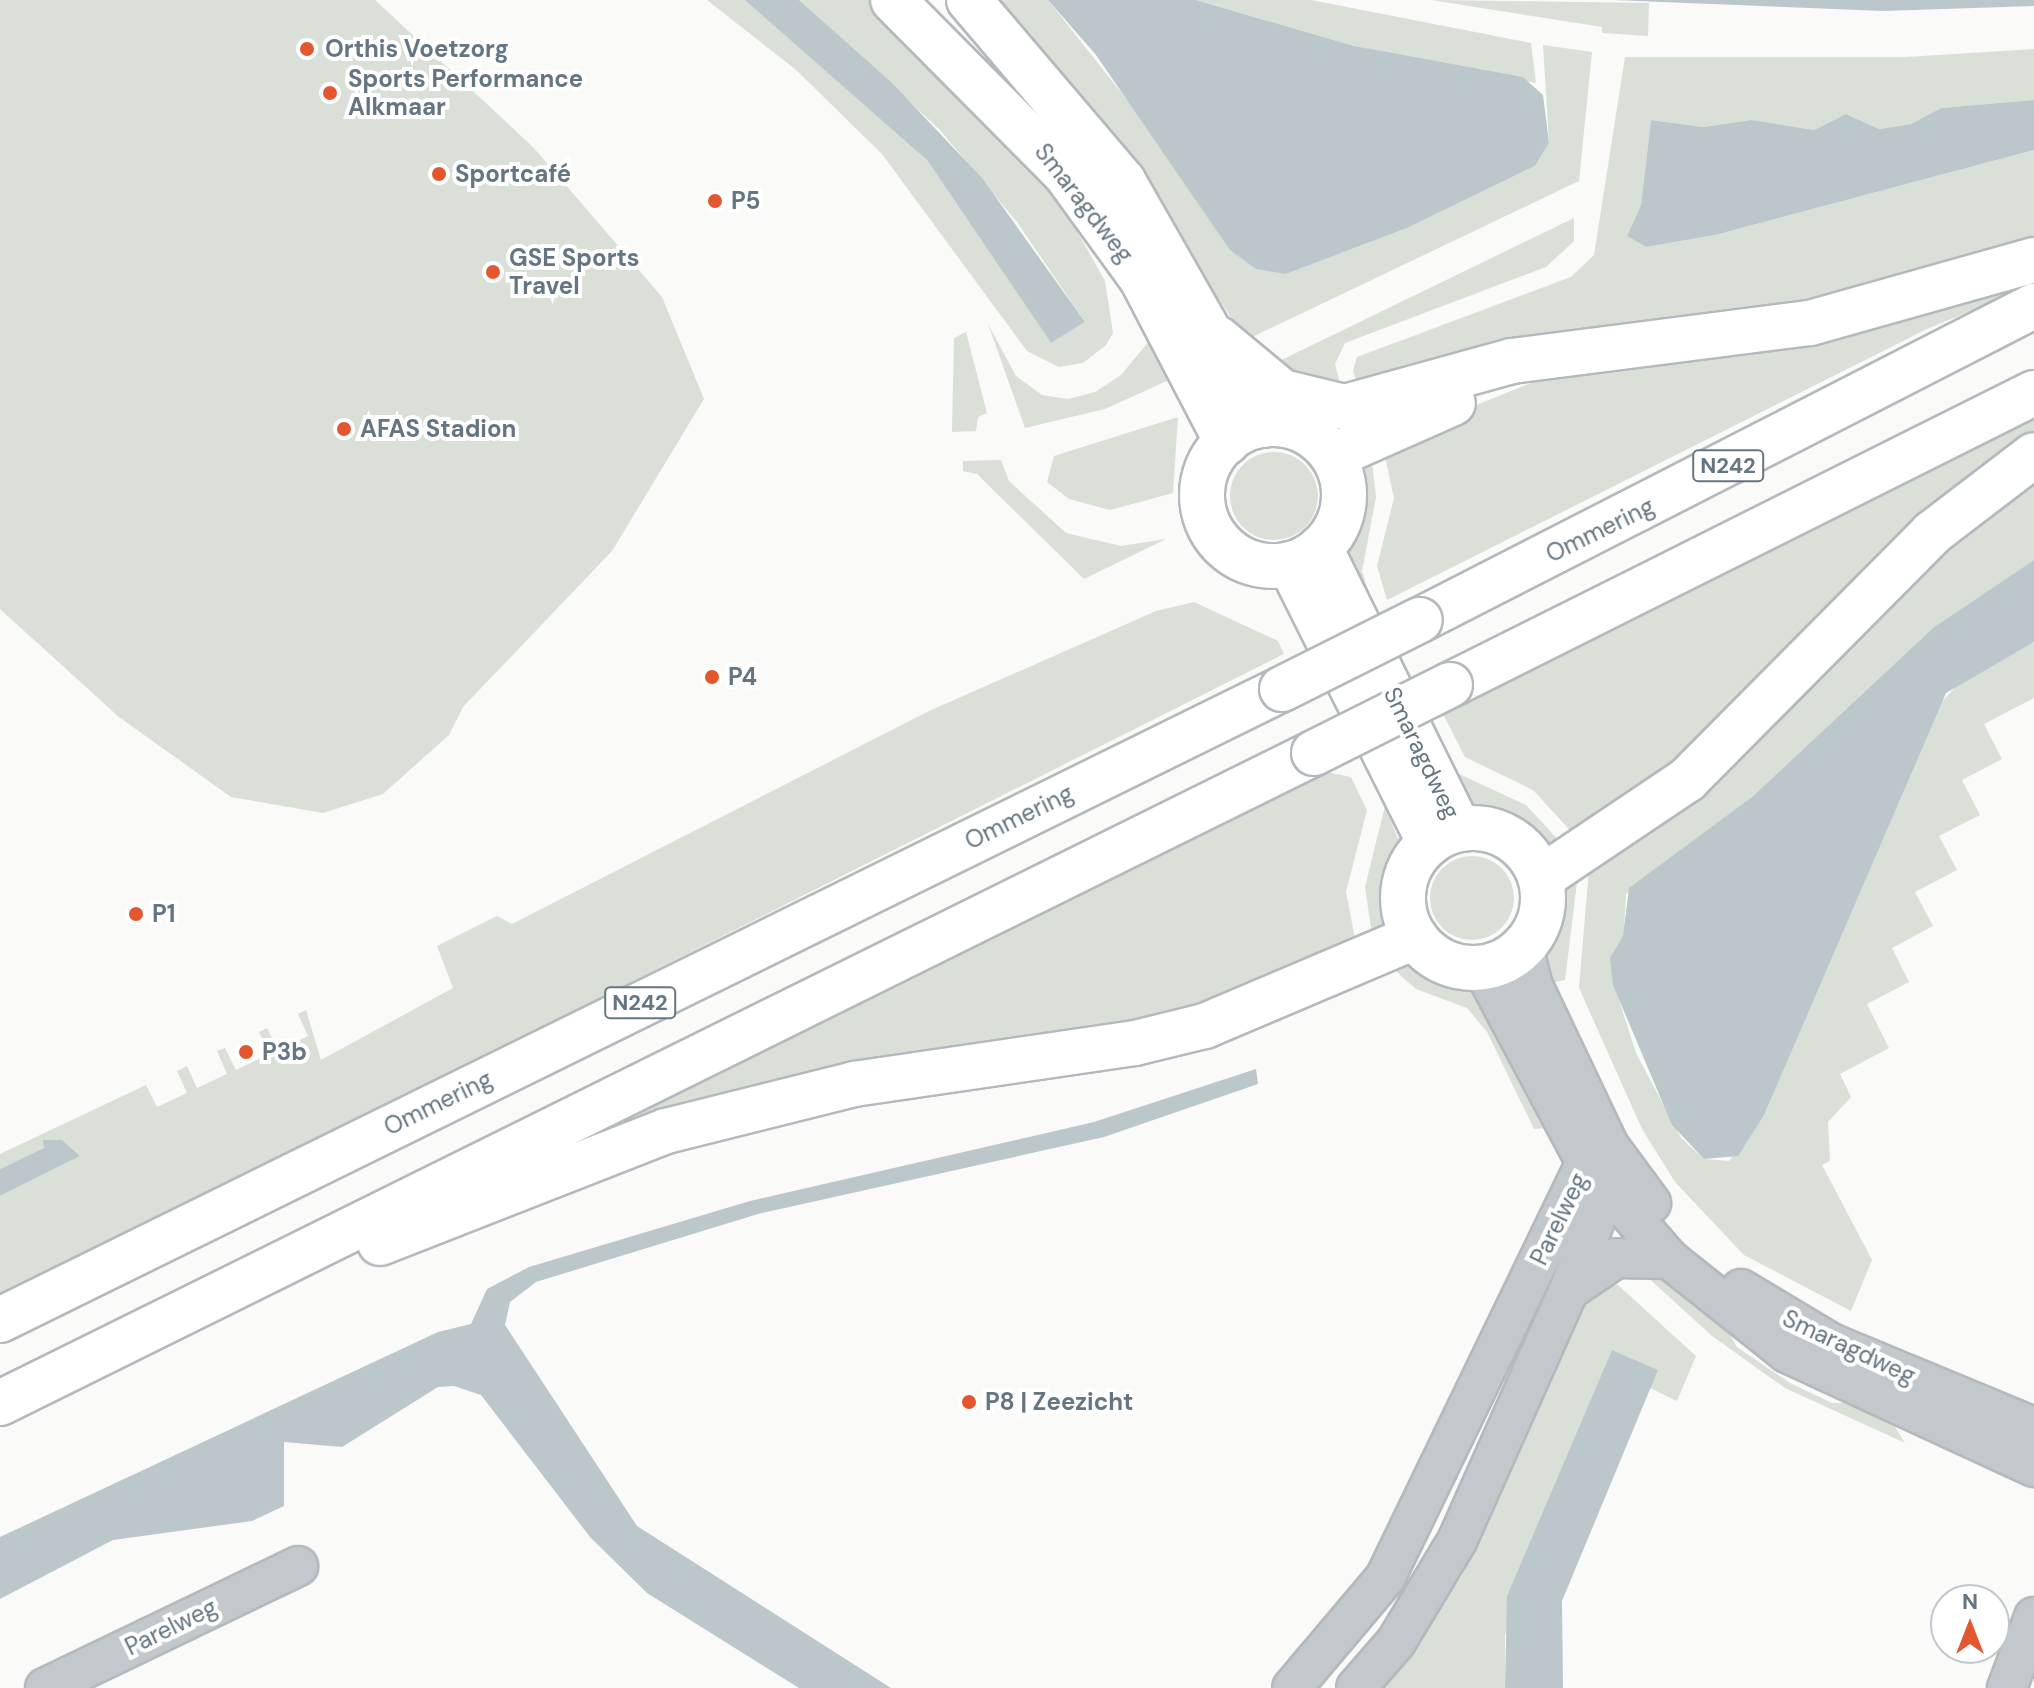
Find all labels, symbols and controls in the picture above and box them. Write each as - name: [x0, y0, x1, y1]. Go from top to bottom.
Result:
- place label: Orthis Voetzorg: [325, 35, 509, 63]
- marker: Orthis Voetzorg: [296, 38, 318, 60]
- place label: Sports Performance Alkmaar: [348, 65, 583, 121]
- marker: Sports Performance Alkmaar: [319, 82, 341, 104]
- street label: Smaragdweg: [1029, 138, 1139, 268]
- place label: Sportcafé: [455, 160, 571, 188]
- marker: Sportcafé: [430, 165, 448, 183]
- place label: P5: [731, 187, 760, 215]
- marker: P5: [706, 192, 724, 210]
- place label: GSE Sports Travel: [509, 244, 640, 300]
- marker: GSE Sports Travel: [484, 263, 502, 281]
- place label: AFAS Stadion: [360, 415, 516, 443]
- marker: AFAS Stadion: [335, 420, 353, 438]
- road number: N242: [1692, 448, 1764, 484]
- street label: Ommering: [1541, 491, 1659, 569]
- place label: P4: [728, 663, 757, 691]
- marker: P4: [703, 668, 721, 686]
- street label: Smaragdweg: [1378, 682, 1466, 824]
- street label: Ommering: [960, 778, 1078, 856]
- place label: P1: [152, 900, 175, 928]
- marker: P1: [127, 905, 145, 923]
- road number: N242: [604, 985, 676, 1021]
- place label: P3b: [262, 1038, 307, 1066]
- marker: P3b: [237, 1043, 255, 1061]
- street label: Ommering: [379, 1064, 497, 1142]
- street label: Parelweg: [1524, 1168, 1594, 1270]
- street label: Smaragdweg: [1778, 1304, 1920, 1390]
- place label: P8 | Zeezicht: [985, 1388, 1133, 1416]
- marker: P8 | Zeezicht: [960, 1393, 978, 1411]
- north arrow: [1930, 1584, 2010, 1664]
- text: N: [1962, 1587, 1978, 1616]
- street label: Parelweg: [120, 1592, 222, 1662]

